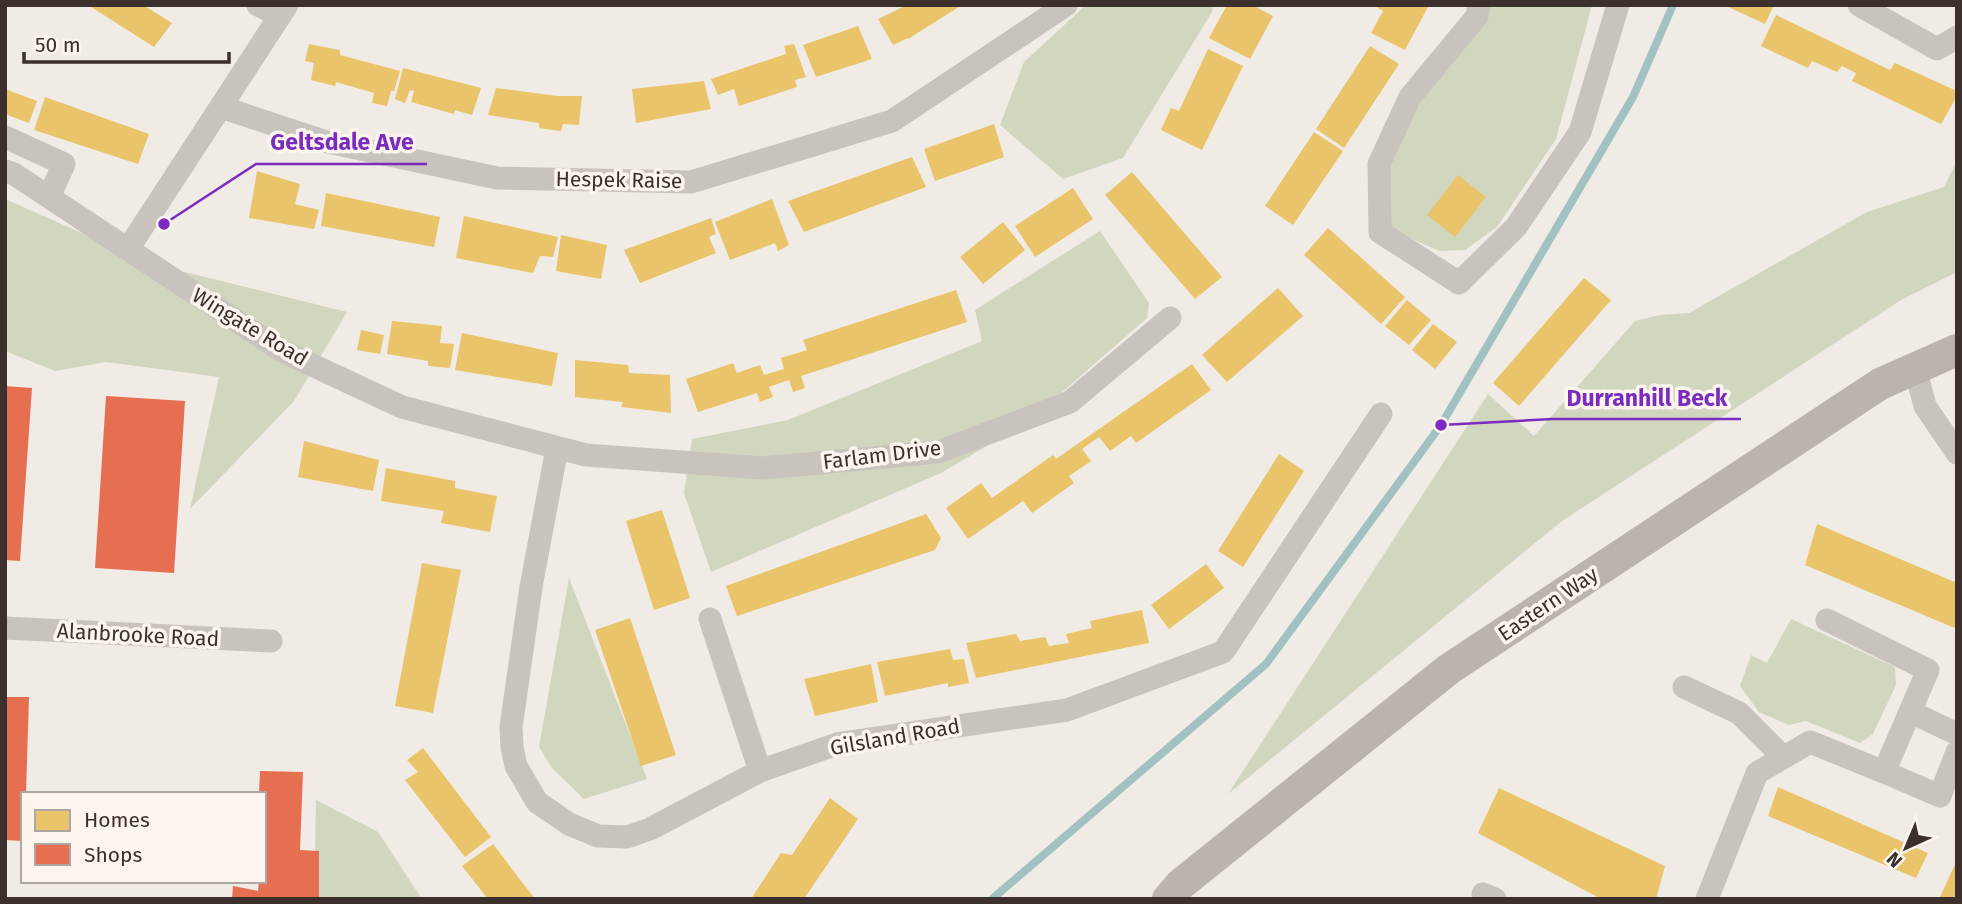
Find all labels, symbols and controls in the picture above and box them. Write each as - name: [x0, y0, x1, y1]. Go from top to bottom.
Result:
- scale bar: [24, 21, 229, 65]
- text: 50 m: [35, 32, 81, 58]
- callout: Geltsdale Ave: [256, 120, 427, 164]
- text: Geltsdale Ave: [270, 128, 414, 156]
- street label: Hespek Raise: [555, 166, 683, 194]
- street label: Wingate Road: [187, 282, 313, 372]
- callout: Durranhill Beck: [1552, 375, 1741, 419]
- text: Durranhill Beck: [1566, 384, 1728, 412]
- street label: Farlam Drive: [821, 435, 943, 475]
- street label: Eastern Way: [1493, 561, 1603, 647]
- street label: Alanbrooke Road: [56, 618, 220, 652]
- street label: Gilsland Road: [828, 713, 962, 761]
- legend: [21, 792, 266, 883]
- text: Homes: [84, 807, 150, 833]
- north arrow: [1871, 813, 1941, 883]
- text: Shops: [84, 842, 142, 868]
- text: N: [1882, 847, 1907, 873]

